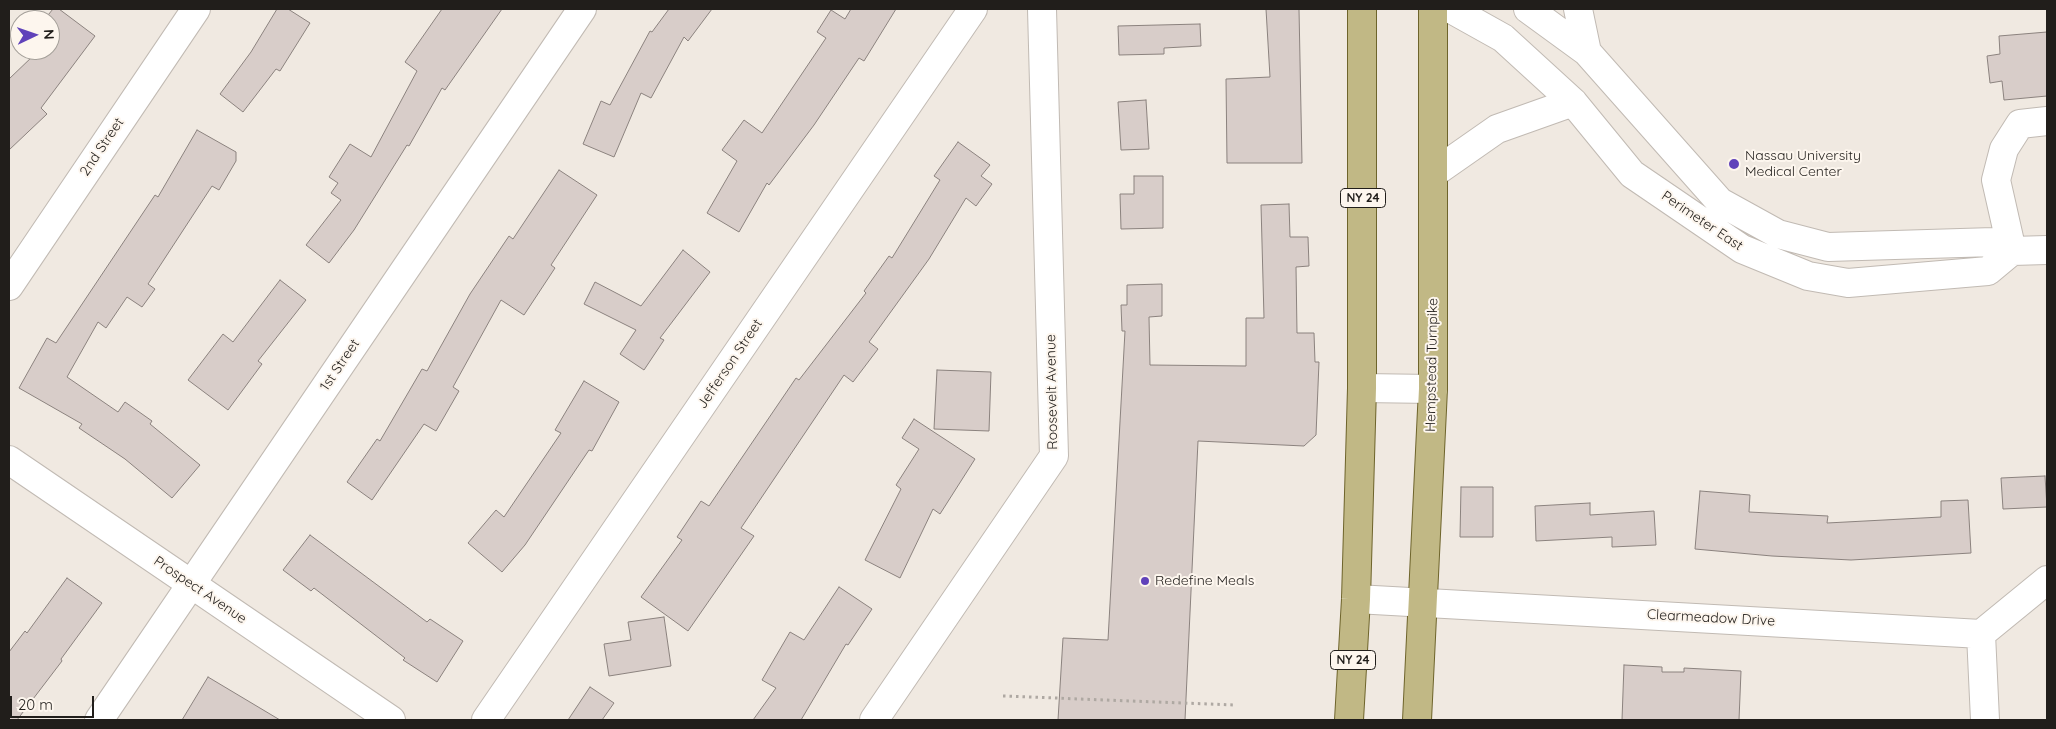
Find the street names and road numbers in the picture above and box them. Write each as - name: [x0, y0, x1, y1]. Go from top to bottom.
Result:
- street label: 2nd Street: [76, 115, 128, 179]
- road number: NY 24: [1340, 188, 1386, 208]
- street label: Perimeter East: [1658, 188, 1746, 254]
- street label: Hempstead Turnpike: [1422, 298, 1442, 432]
- street label: Jefferson Street: [694, 316, 766, 412]
- street label: Roosevelt Avenue: [1043, 334, 1061, 450]
- street label: 1st Street: [317, 336, 363, 394]
- street label: Prospect Avenue: [150, 553, 250, 627]
- street label: Clearmeadow Drive: [1647, 606, 1775, 630]
- road number: NY 24: [1330, 650, 1376, 670]

